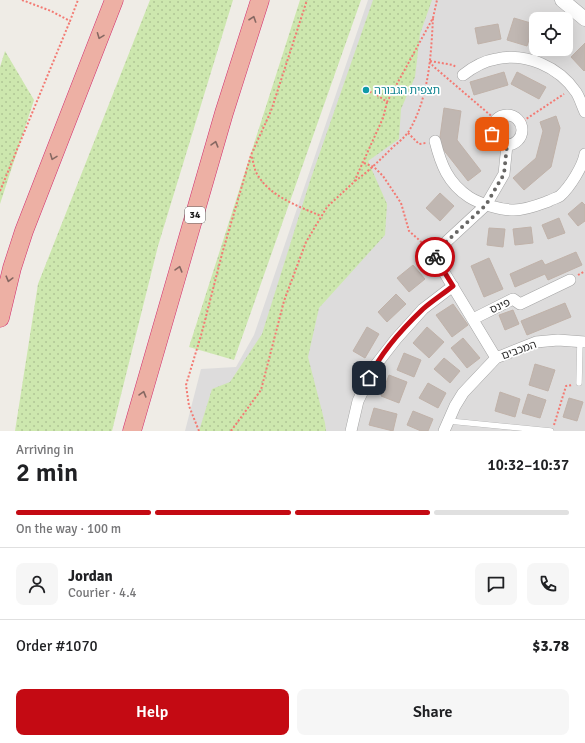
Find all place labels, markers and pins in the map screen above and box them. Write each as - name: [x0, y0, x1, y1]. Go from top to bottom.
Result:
- place label: תצפית הגבורה: [374, 84, 440, 97]
- marker: תצפית הגבורה: [361, 85, 371, 95]
- pin: [475, 117, 509, 151]
- pin: [352, 361, 386, 395]

